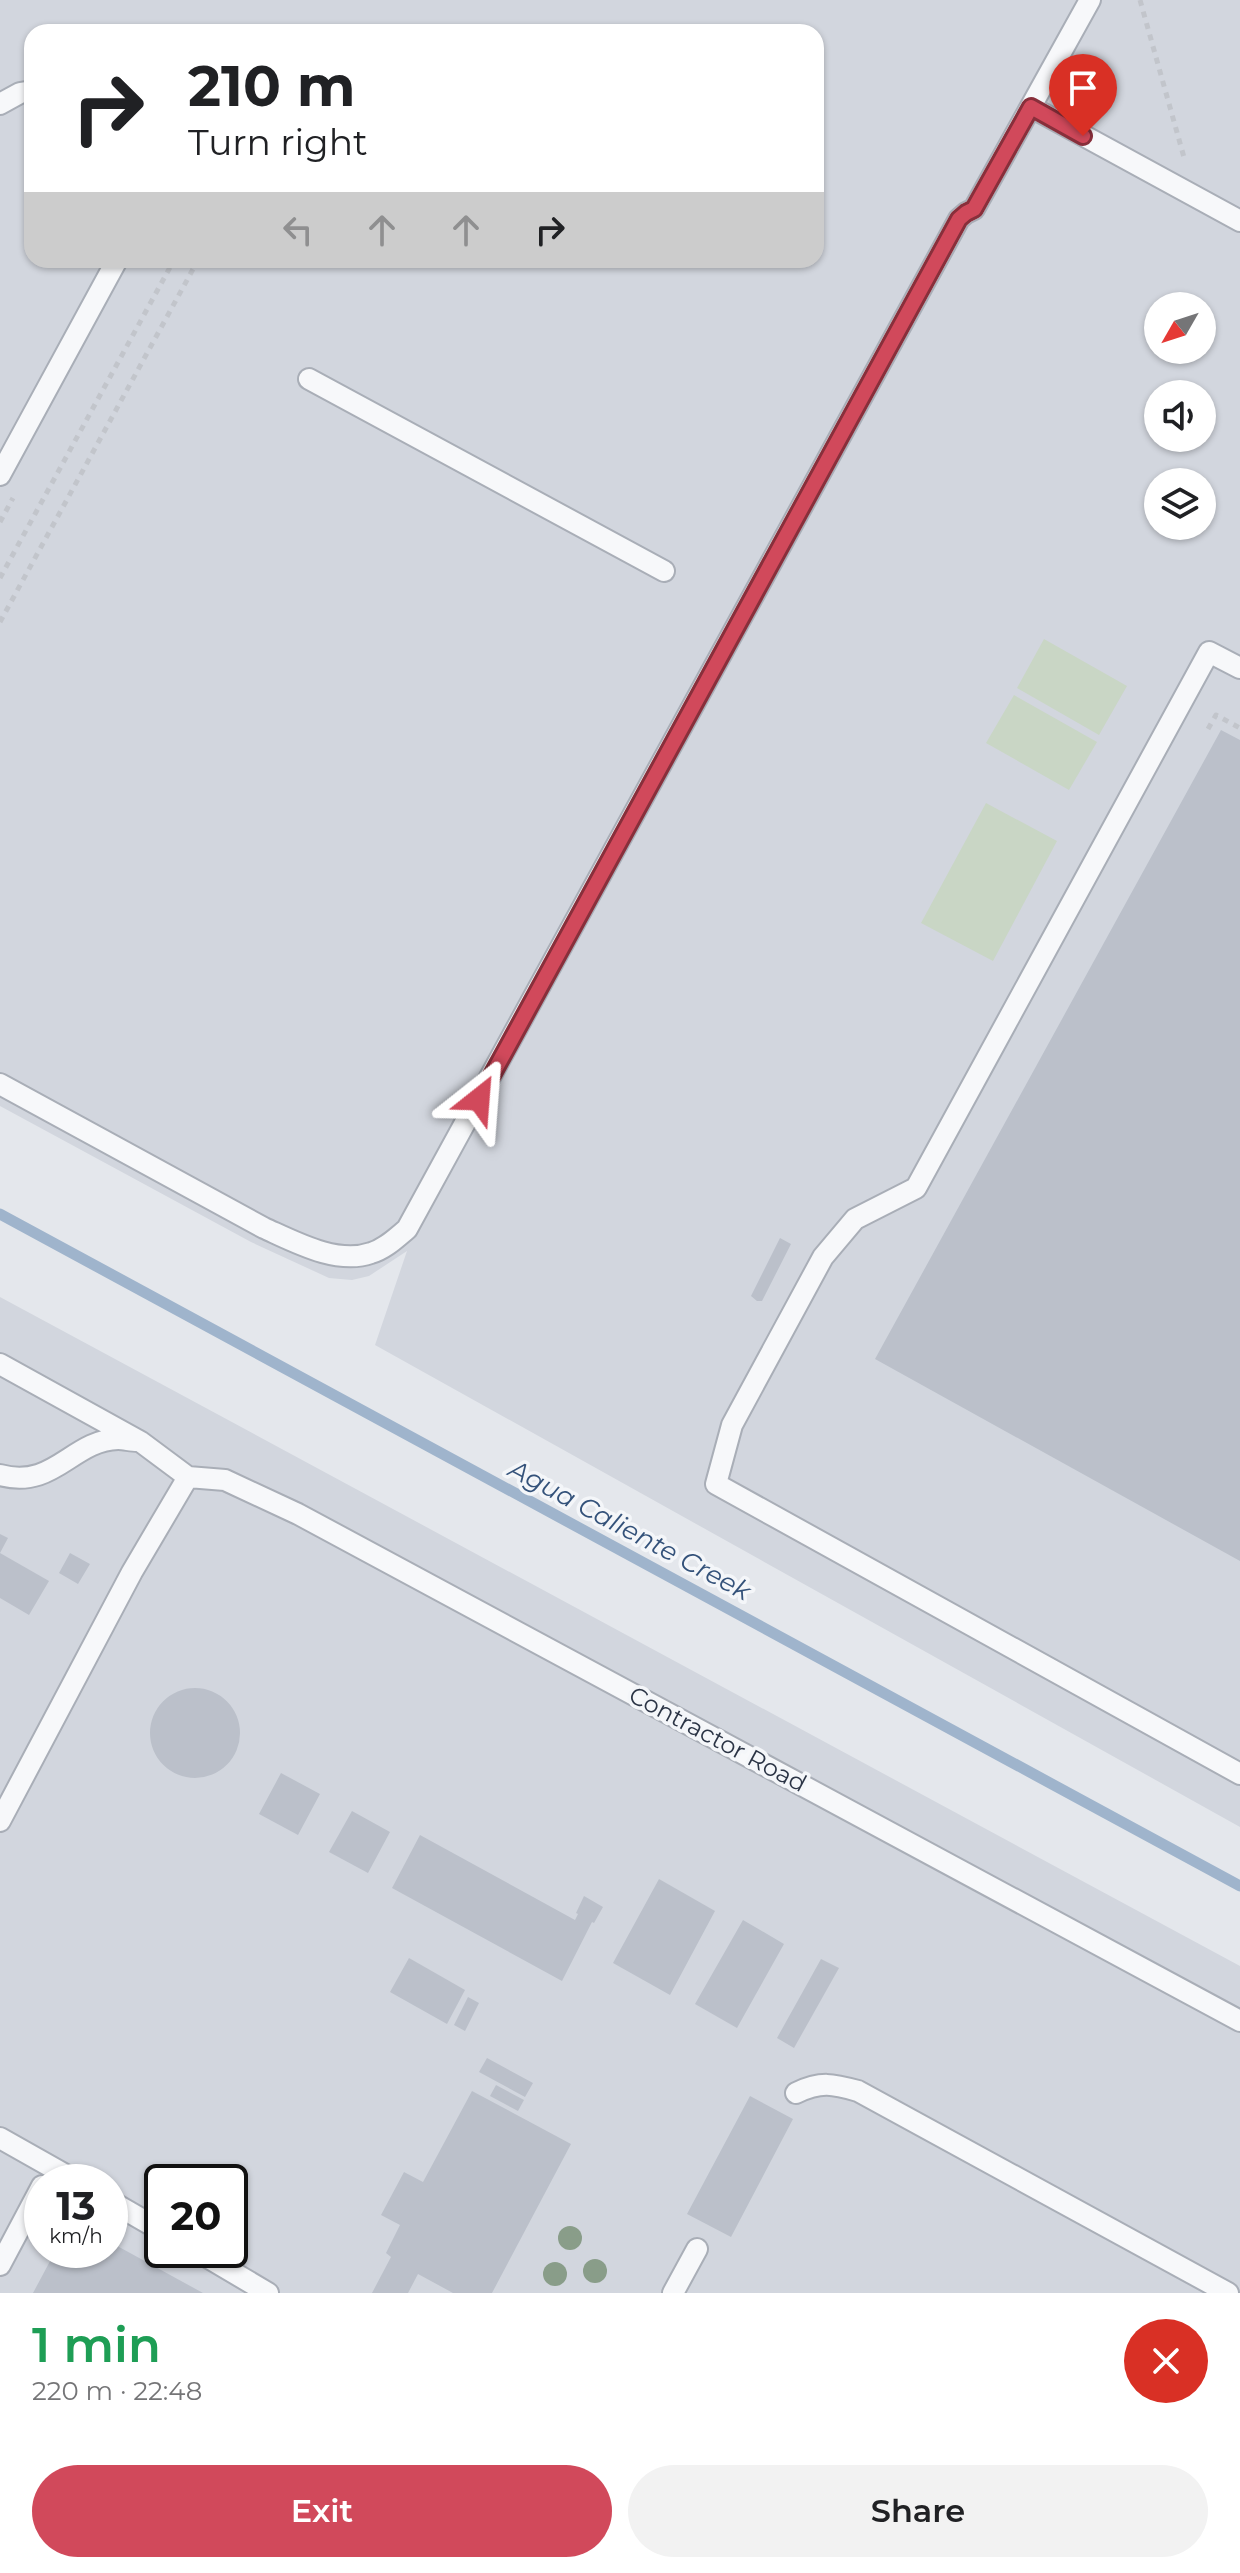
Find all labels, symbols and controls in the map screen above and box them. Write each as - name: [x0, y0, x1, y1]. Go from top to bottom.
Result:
- text: 210 m: [188, 52, 356, 120]
- pin: [1049, 54, 1117, 136]
- icon: right: [56, 56, 160, 160]
- icon: arrive: [1061, 66, 1105, 110]
- text: Turn right: [188, 120, 368, 164]
- icon: left: [276, 208, 320, 252]
- icon: ahead: [360, 208, 404, 252]
- icon: ahead: [444, 208, 488, 252]
- icon: right: [528, 208, 572, 252]
- north arrow: [1144, 292, 1216, 364]
- map controls: [1144, 292, 1216, 540]
- button: sound: [1144, 380, 1216, 452]
- button: layers: [1144, 468, 1216, 540]
- position arrow: [437, 1057, 521, 1141]
- water label: Agua Caliente Creek: [502, 1452, 758, 1608]
- street label: Contractor Road: [624, 1680, 812, 1798]
- speed limit sign: 20: [144, 2164, 248, 2268]
- text: 13: [56, 2181, 96, 2230]
- text: km/h: [49, 2224, 103, 2248]
- text: 1 min: [32, 2316, 161, 2374]
- button: close: [1124, 2319, 1208, 2403]
- text: 220 m · 22:48: [32, 2375, 202, 2407]
- button: Exit: [32, 2465, 612, 2557]
- button: Share: [628, 2465, 1208, 2557]

